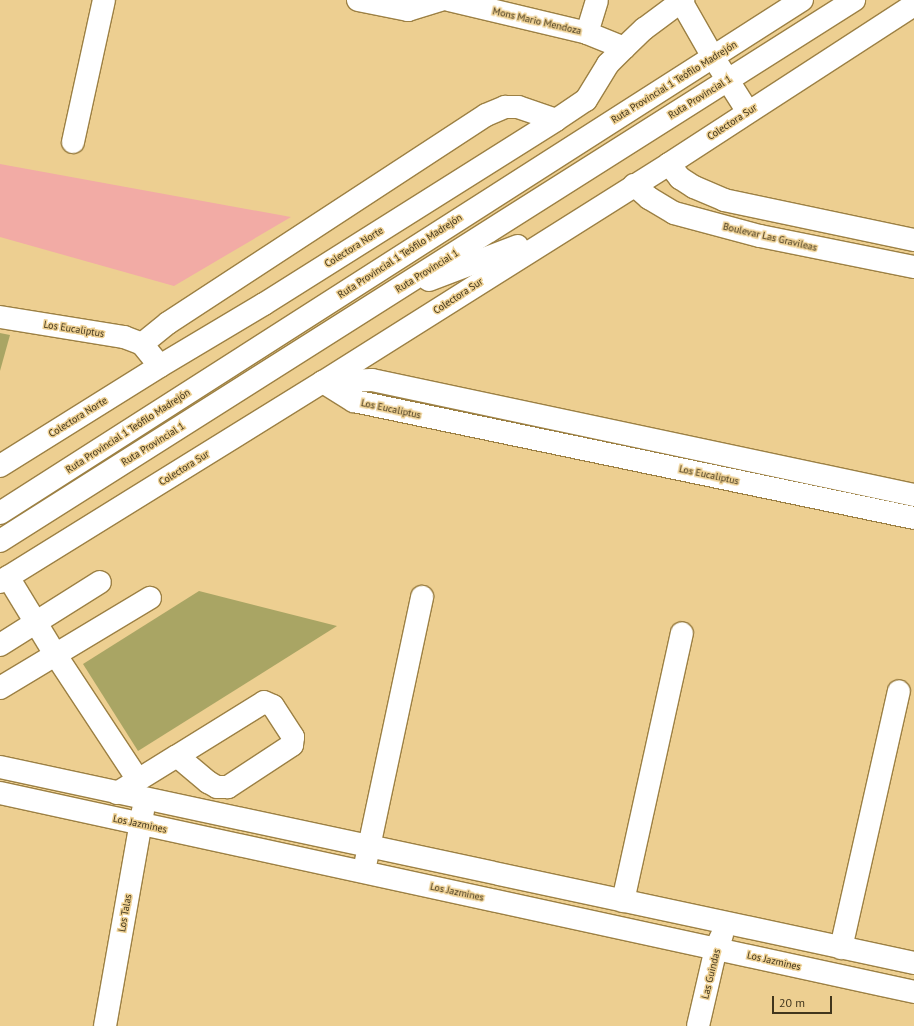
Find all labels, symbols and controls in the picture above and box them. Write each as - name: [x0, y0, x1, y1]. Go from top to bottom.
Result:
- street label: Mons Mario Mendoza: [491, 5, 583, 37]
- street label: Ruta Provincial 1 Teófilo Madrejón: [609, 38, 739, 126]
- street label: Ruta Provincial 1: [666, 73, 734, 121]
- street label: Colectora Sur: [705, 101, 759, 143]
- street label: Ruta Provincial 1 Teófilo Madrejón: [335, 211, 465, 301]
- street label: Boulevar Las Gravileas: [722, 220, 818, 254]
- street label: Colectora Norte: [322, 224, 386, 270]
- street label: Ruta Provincial 1: [393, 247, 461, 295]
- street label: Colectora Sur: [431, 275, 485, 317]
- street label: Los Eucaliptus: [43, 318, 105, 340]
- street label: Ruta Provincial 1 Teófilo Madrejón: [63, 386, 193, 476]
- street label: Colectora Norte: [46, 394, 110, 440]
- street label: Los Eucaliptus: [360, 397, 422, 421]
- street label: Ruta Provincial 1: [119, 420, 187, 468]
- street label: Colectora Sur: [157, 448, 211, 488]
- street label: Los Eucaliptus: [678, 463, 740, 487]
- street label: Los Jazmines: [112, 812, 168, 836]
- street label: Los Jazmines: [429, 880, 485, 904]
- street label: Los Talas: [116, 893, 134, 933]
- street label: Las Guindas: [699, 948, 723, 1000]
- street label: Los Jazmines: [746, 949, 802, 973]
- scale bar: [774, 988, 834, 1014]
- text: 20 m: [779, 995, 805, 1010]

